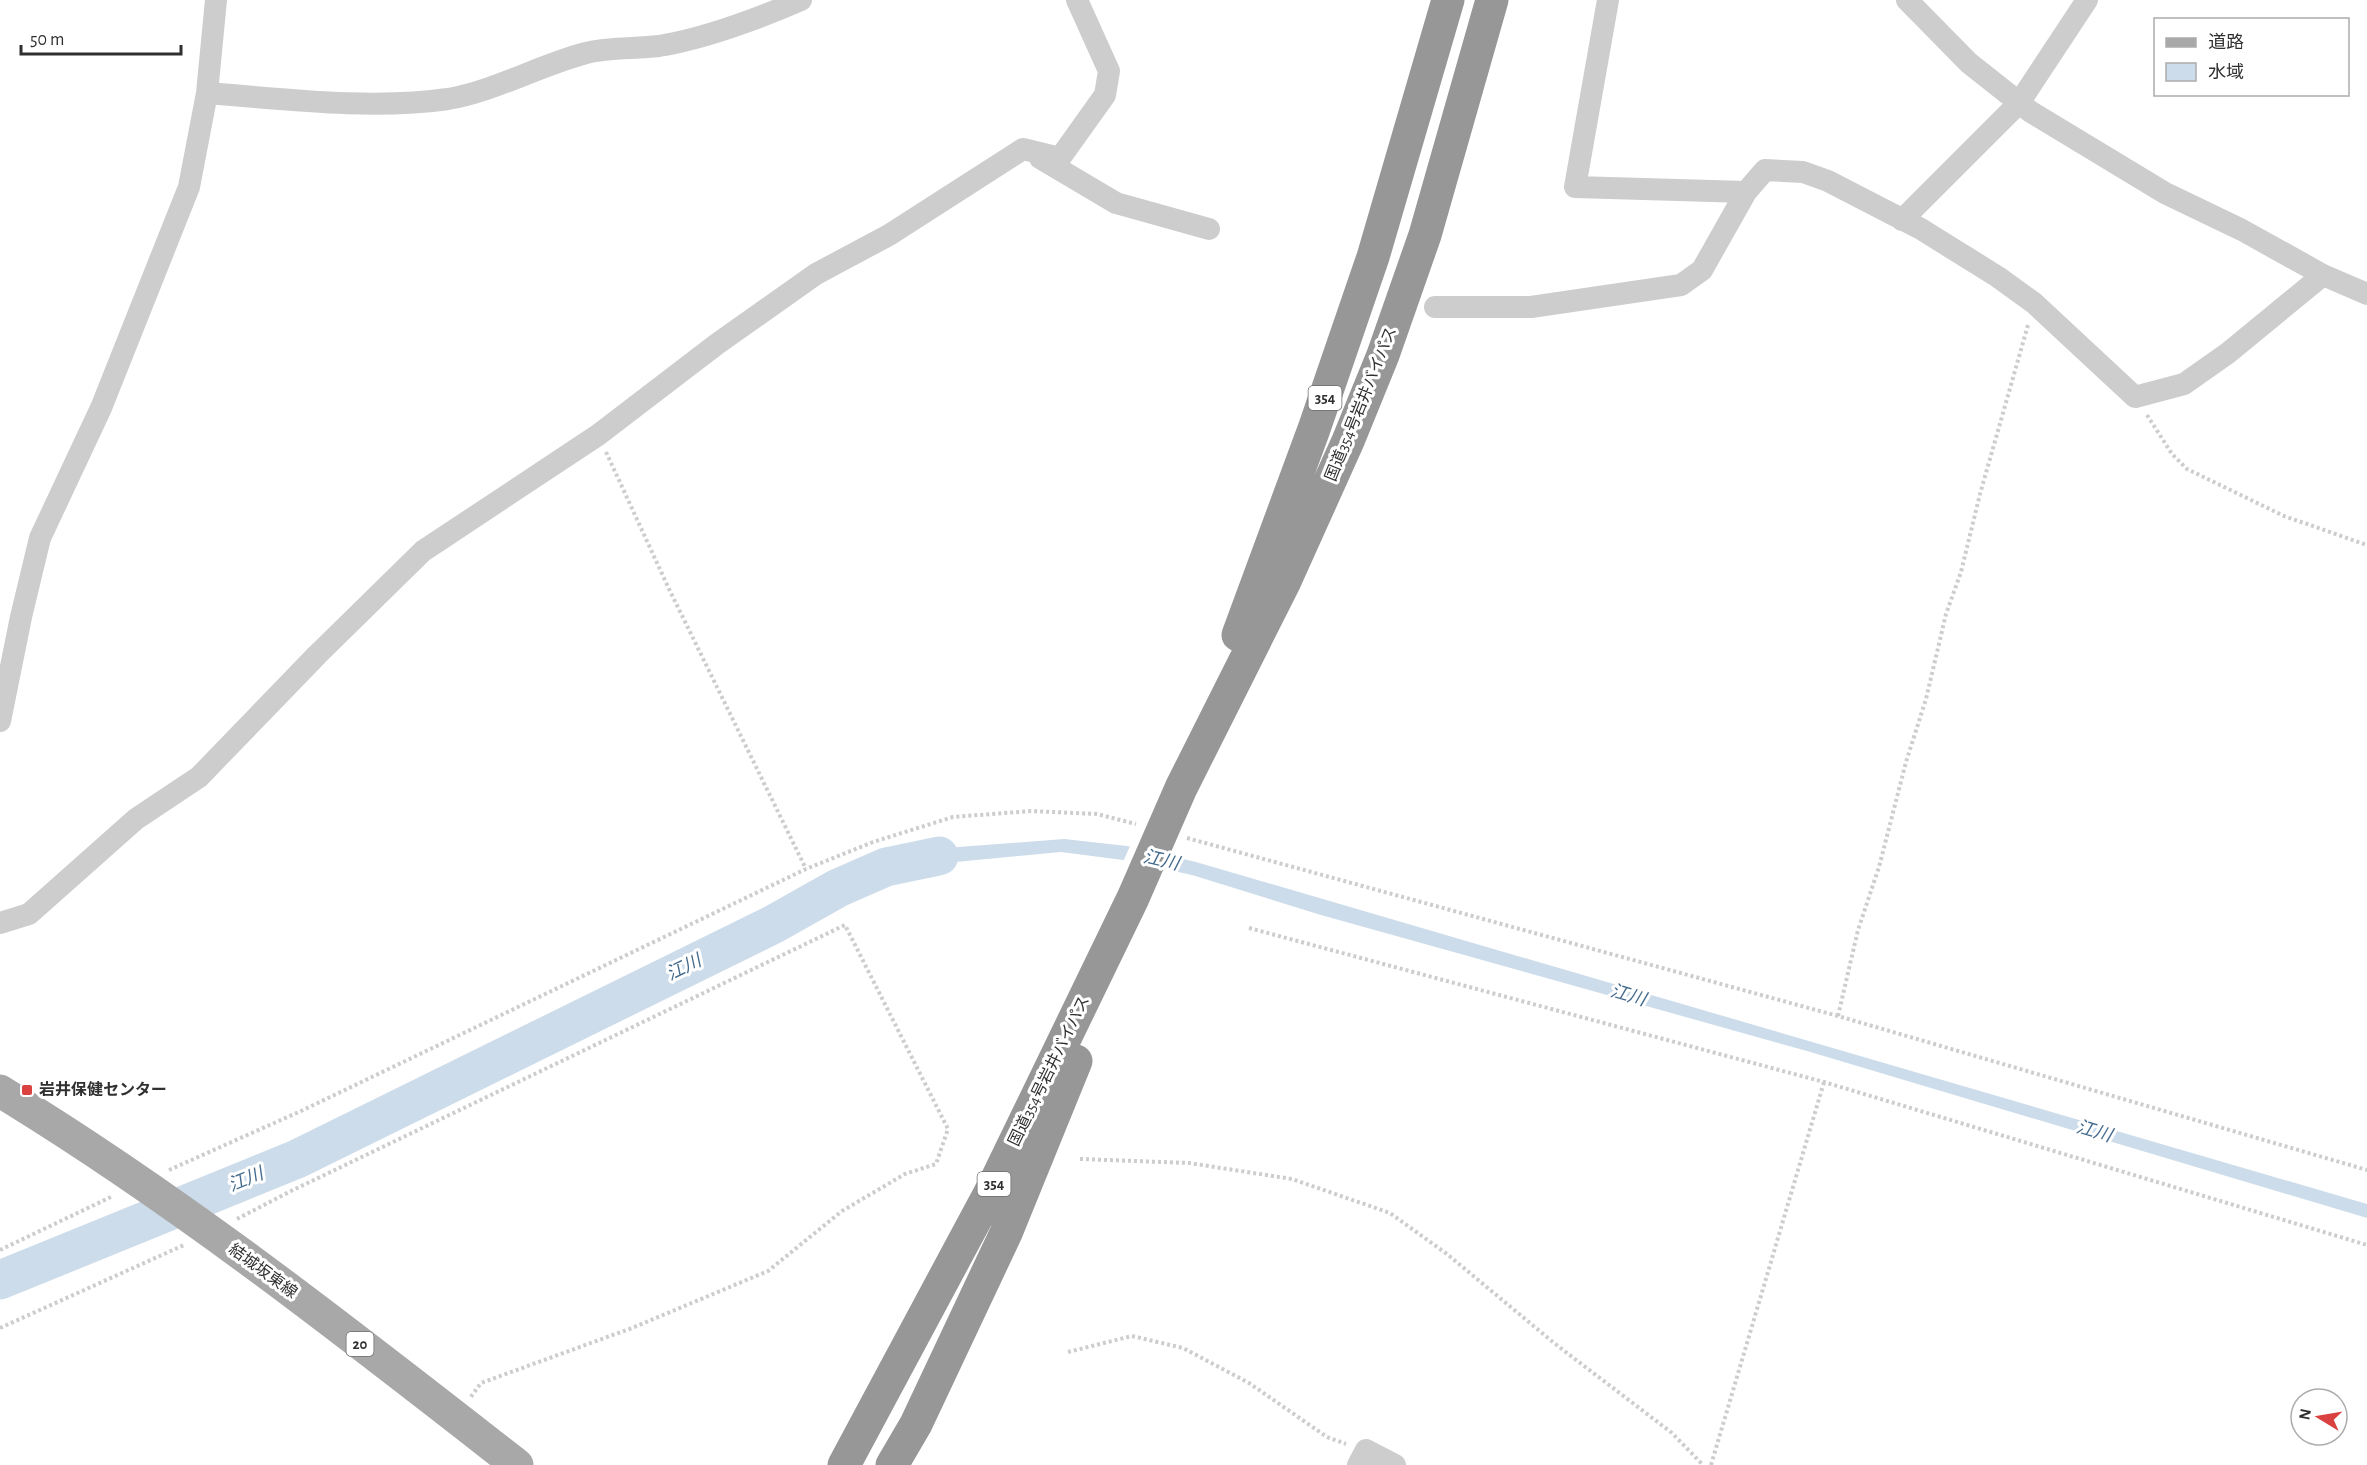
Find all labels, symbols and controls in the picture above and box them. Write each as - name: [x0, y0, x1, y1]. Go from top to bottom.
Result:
- scale bar: [21, 18, 182, 56]
- legend: [2154, 18, 2349, 96]
- text: 50 m: [30, 31, 64, 49]
- text: 道路: [2208, 32, 2244, 52]
- text: 水域: [2208, 63, 2244, 82]
- street label: 国道354号岩井バイパス: [1322, 324, 1399, 483]
- road number: 354: [1308, 386, 1342, 410]
- water label: 江川: [1141, 847, 1183, 874]
- water label: 江川: [663, 950, 706, 984]
- water label: 江川: [1608, 981, 1650, 1010]
- street label: 国道354号岩井バイパス: [1005, 993, 1092, 1149]
- place label: 岩井保健センター: [39, 1080, 167, 1098]
- marker: 岩井保健センター: [20, 1083, 34, 1097]
- water label: 江川: [2074, 1117, 2116, 1146]
- water label: 江川: [226, 1163, 268, 1195]
- road number: 354: [978, 1172, 1010, 1196]
- street label: 結城坂東線: [226, 1240, 301, 1301]
- road number: 20: [346, 1332, 374, 1356]
- north arrow: [2289, 1387, 2349, 1447]
- text: N: [2296, 1407, 2314, 1421]

